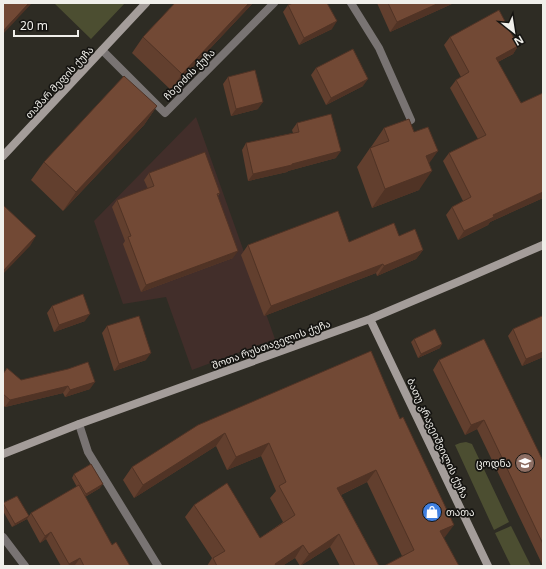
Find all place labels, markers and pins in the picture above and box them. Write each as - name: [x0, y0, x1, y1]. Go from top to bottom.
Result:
- school or university icon: ცოდნა: [514, 452, 536, 474]
- place label: ცოდნა: [476, 456, 511, 470]
- shop icon: თათა: [421, 501, 443, 523]
- place label: თათა: [446, 505, 475, 519]

